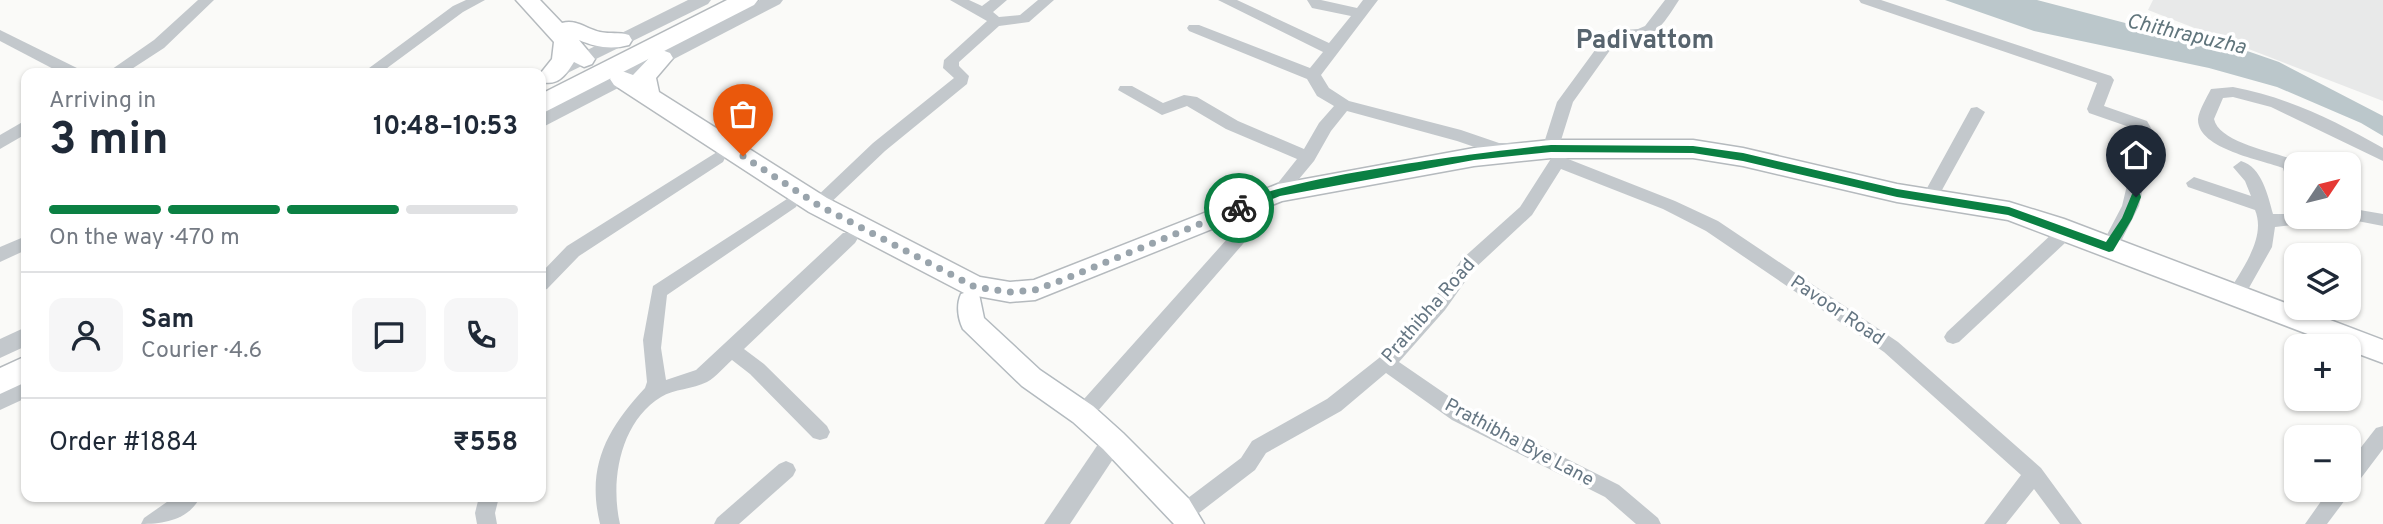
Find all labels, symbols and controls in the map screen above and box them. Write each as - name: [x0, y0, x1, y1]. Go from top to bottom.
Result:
- water label: Chithrapuzha: [2124, 8, 2249, 62]
- district label: Padivattom: [1576, 25, 1714, 58]
- pin: [713, 84, 773, 156]
- text: Arriving in: [49, 87, 156, 116]
- icon: bag: [724, 95, 762, 133]
- text: 10:48–10:53: [373, 111, 518, 144]
- text: 3 min: [49, 112, 169, 171]
- pin: [2106, 125, 2166, 197]
- icon: home: [2117, 136, 2155, 174]
- north arrow: [2284, 152, 2361, 229]
- map controls: [2284, 152, 2361, 502]
- courier: [1204, 173, 1274, 243]
- icon: bike: [1220, 189, 1258, 227]
- text: On the way · 470 m: [49, 224, 240, 253]
- button: layers: [2284, 243, 2361, 320]
- street label: Prathibha Road: [1377, 254, 1481, 368]
- street label: Pavoor Road: [1785, 271, 1889, 351]
- button: person: [49, 298, 123, 372]
- button: chat: [352, 298, 426, 372]
- button: phone: [444, 298, 518, 372]
- text: Sam: [141, 304, 194, 337]
- button: +: [2284, 334, 2361, 411]
- text: Courier · 4.6: [141, 337, 262, 366]
- street label: Prathibha Bye Lane: [1440, 394, 1598, 492]
- button: −: [2284, 425, 2361, 502]
- text: Order #1884: [49, 427, 198, 460]
- text: ₹558: [453, 427, 518, 460]

